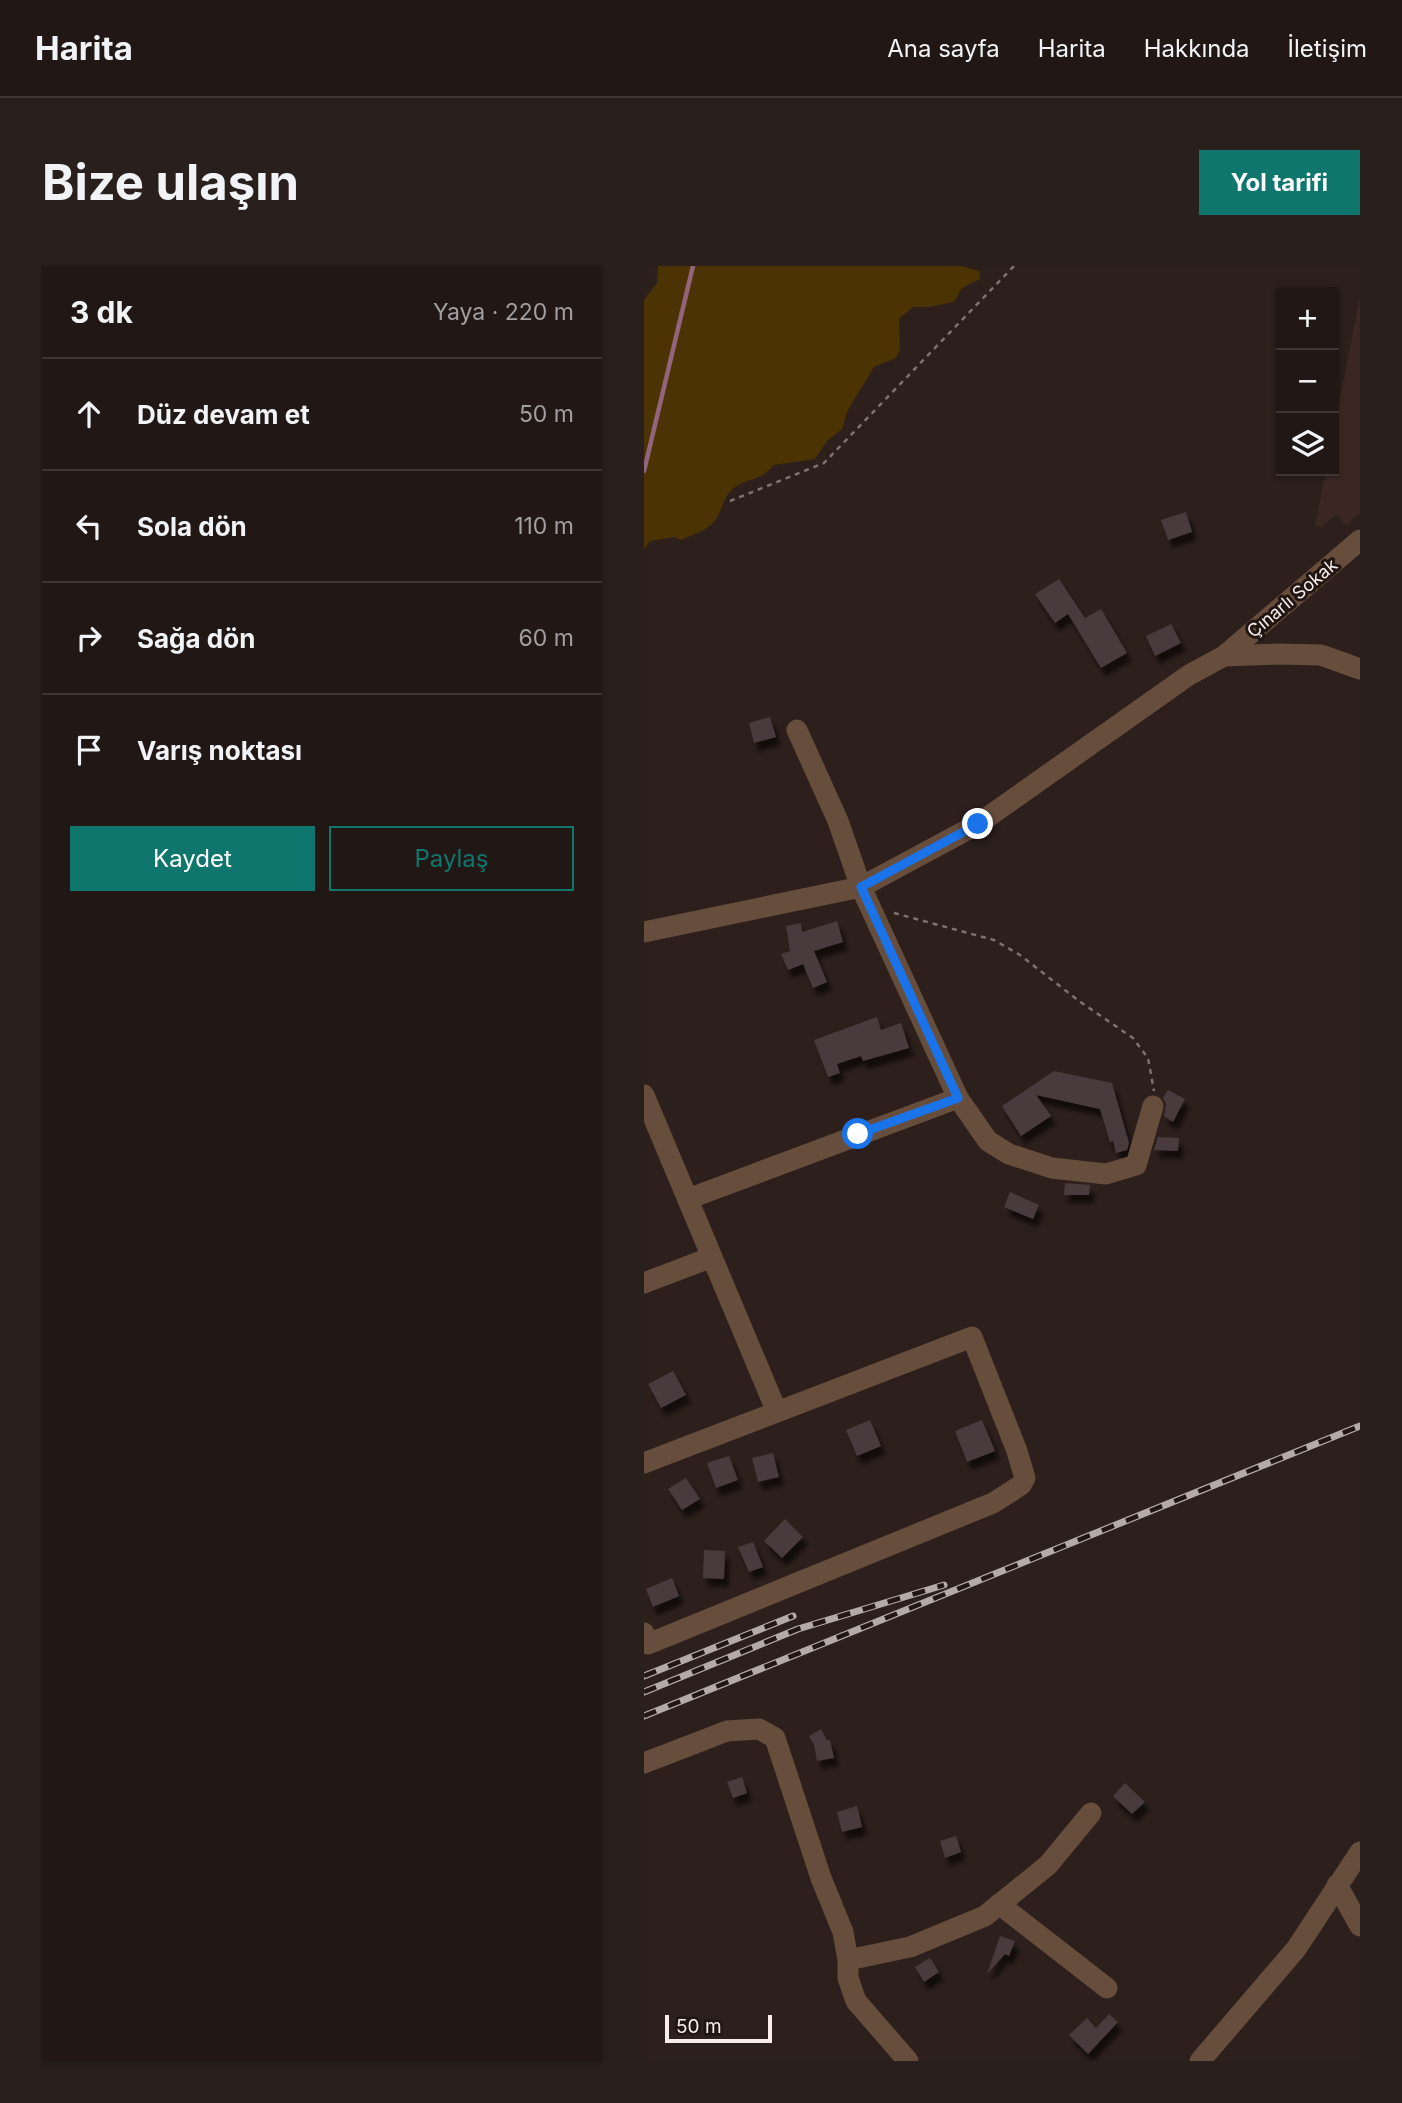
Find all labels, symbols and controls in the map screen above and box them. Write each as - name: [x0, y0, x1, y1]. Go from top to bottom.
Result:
- text: Harita: [35, 28, 133, 68]
- text: Ana sayfa: [887, 34, 1000, 63]
- text: Harita: [1038, 34, 1106, 63]
- text: Hakkında: [1144, 34, 1250, 63]
- text: İletişim: [1288, 34, 1367, 63]
- button: Yol tarifi: [1199, 150, 1360, 215]
- text: Bize ulaşın: [42, 153, 299, 212]
- map controls: [1276, 287, 1339, 476]
- button: +: [1276, 287, 1339, 350]
- text: 3 dk: [70, 294, 133, 330]
- text: Yaya · 220 m: [433, 298, 574, 326]
- button: −: [1276, 350, 1339, 413]
- icon: ahead: [70, 395, 108, 433]
- text: Düz devam et: [137, 399, 310, 430]
- text: 50 m: [519, 400, 574, 428]
- button: layers: [1276, 413, 1339, 476]
- icon: left: [70, 507, 108, 545]
- text: Sola dön: [137, 511, 247, 542]
- text: 110 m: [514, 512, 574, 540]
- street label: Çınarlı Sokak: [1243, 554, 1341, 642]
- icon: right: [70, 619, 108, 657]
- text: Sağa dön: [137, 623, 255, 654]
- text: 60 m: [519, 624, 574, 652]
- icon: arrive: [70, 731, 108, 769]
- text: Varış noktası: [137, 735, 302, 766]
- route end: [962, 808, 993, 839]
- button: Kaydet: [70, 826, 315, 891]
- button: Paylaş: [329, 826, 574, 891]
- route start: [842, 1118, 873, 1149]
- scale bar: [665, 2012, 772, 2044]
- text: 50 m: [676, 2015, 722, 2038]

